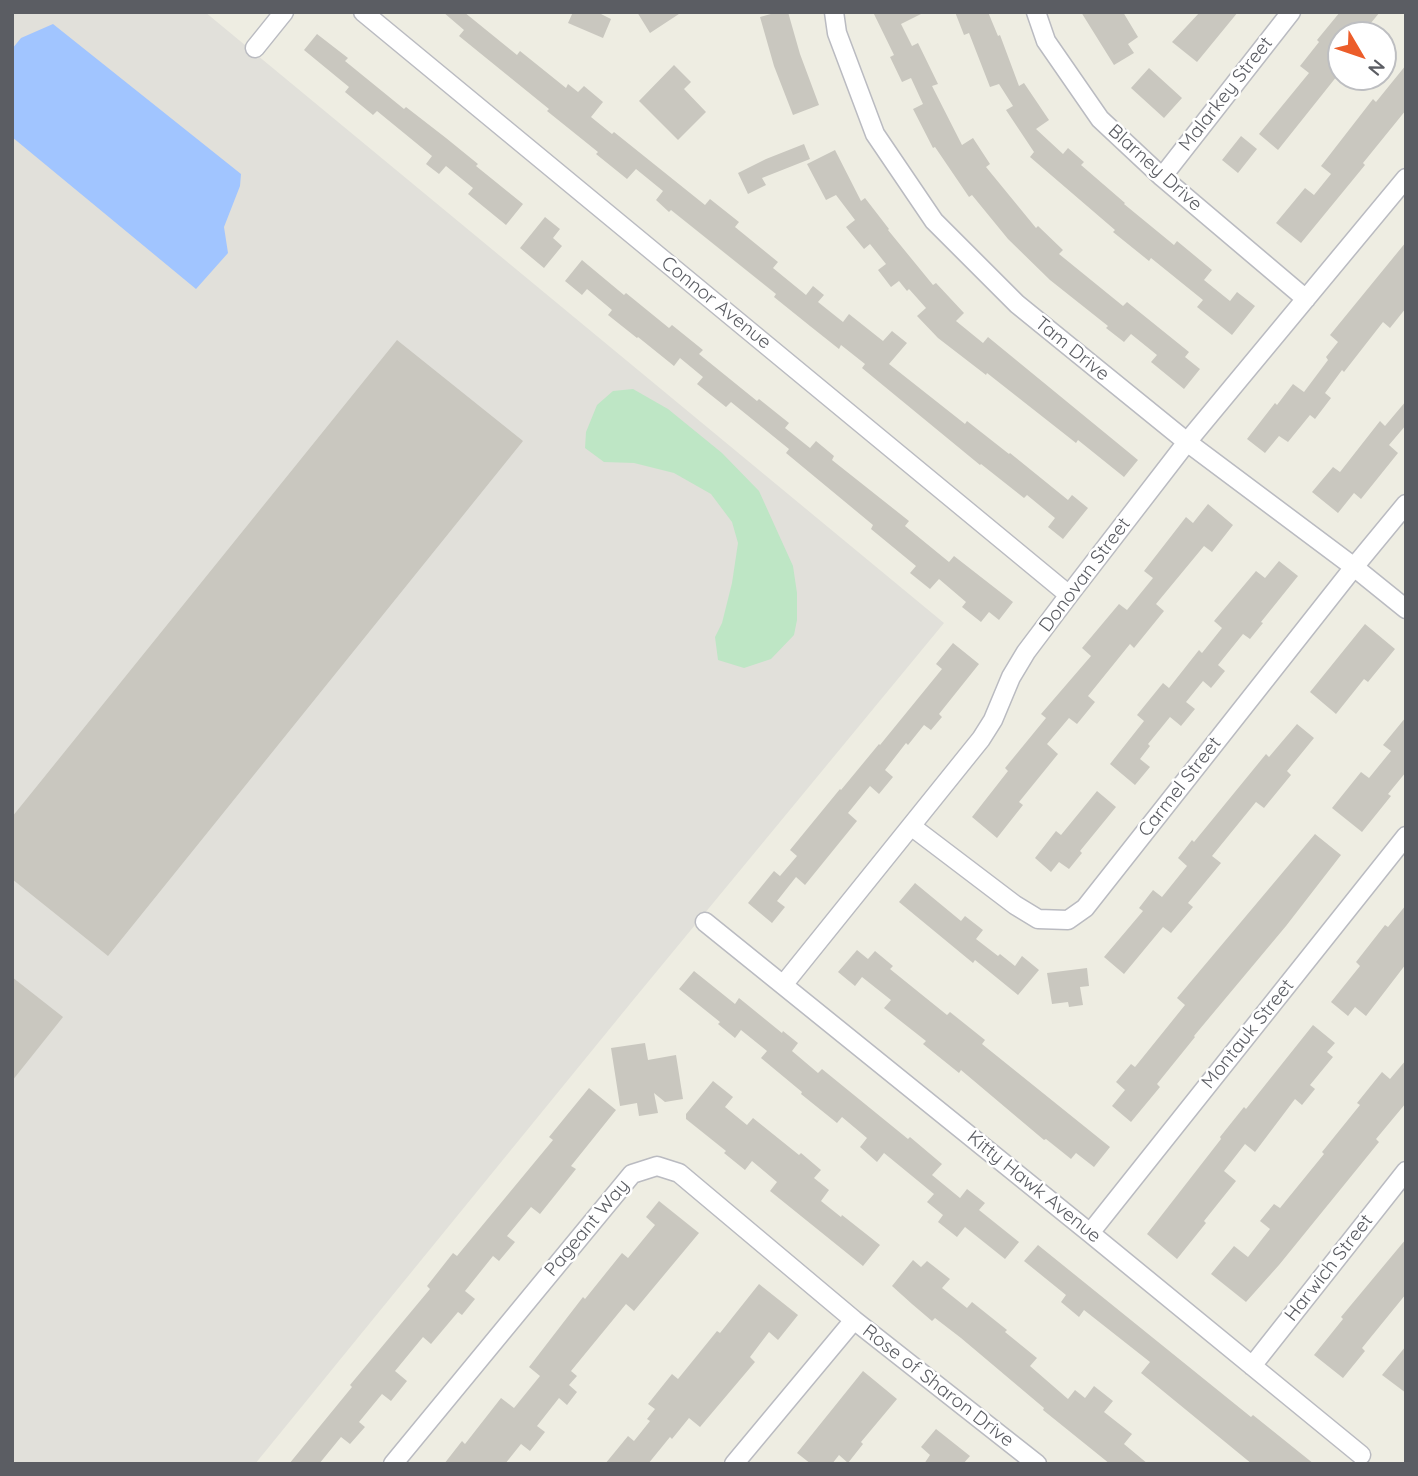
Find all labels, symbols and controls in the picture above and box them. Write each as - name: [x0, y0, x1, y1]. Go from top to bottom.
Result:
- north arrow: [1327, 21, 1397, 91]
- street label: Malarkey Street: [1174, 32, 1278, 156]
- text: N: [1363, 55, 1390, 81]
- street label: Blarney Drive: [1103, 120, 1207, 216]
- street label: Connor Avenue: [656, 252, 776, 354]
- street label: Tam Drive: [1030, 312, 1114, 386]
- street label: Donovan Street: [1035, 513, 1135, 637]
- street label: Carmel Street: [1134, 732, 1226, 842]
- street label: Montauk Street: [1197, 975, 1299, 1093]
- street label: Kitty Hawk Avenue: [963, 1126, 1105, 1248]
- street label: Pageant Way: [540, 1175, 634, 1281]
- street label: Harwich Street: [1280, 1210, 1378, 1326]
- street label: Rose of Sharon Drive: [858, 1320, 1018, 1452]

